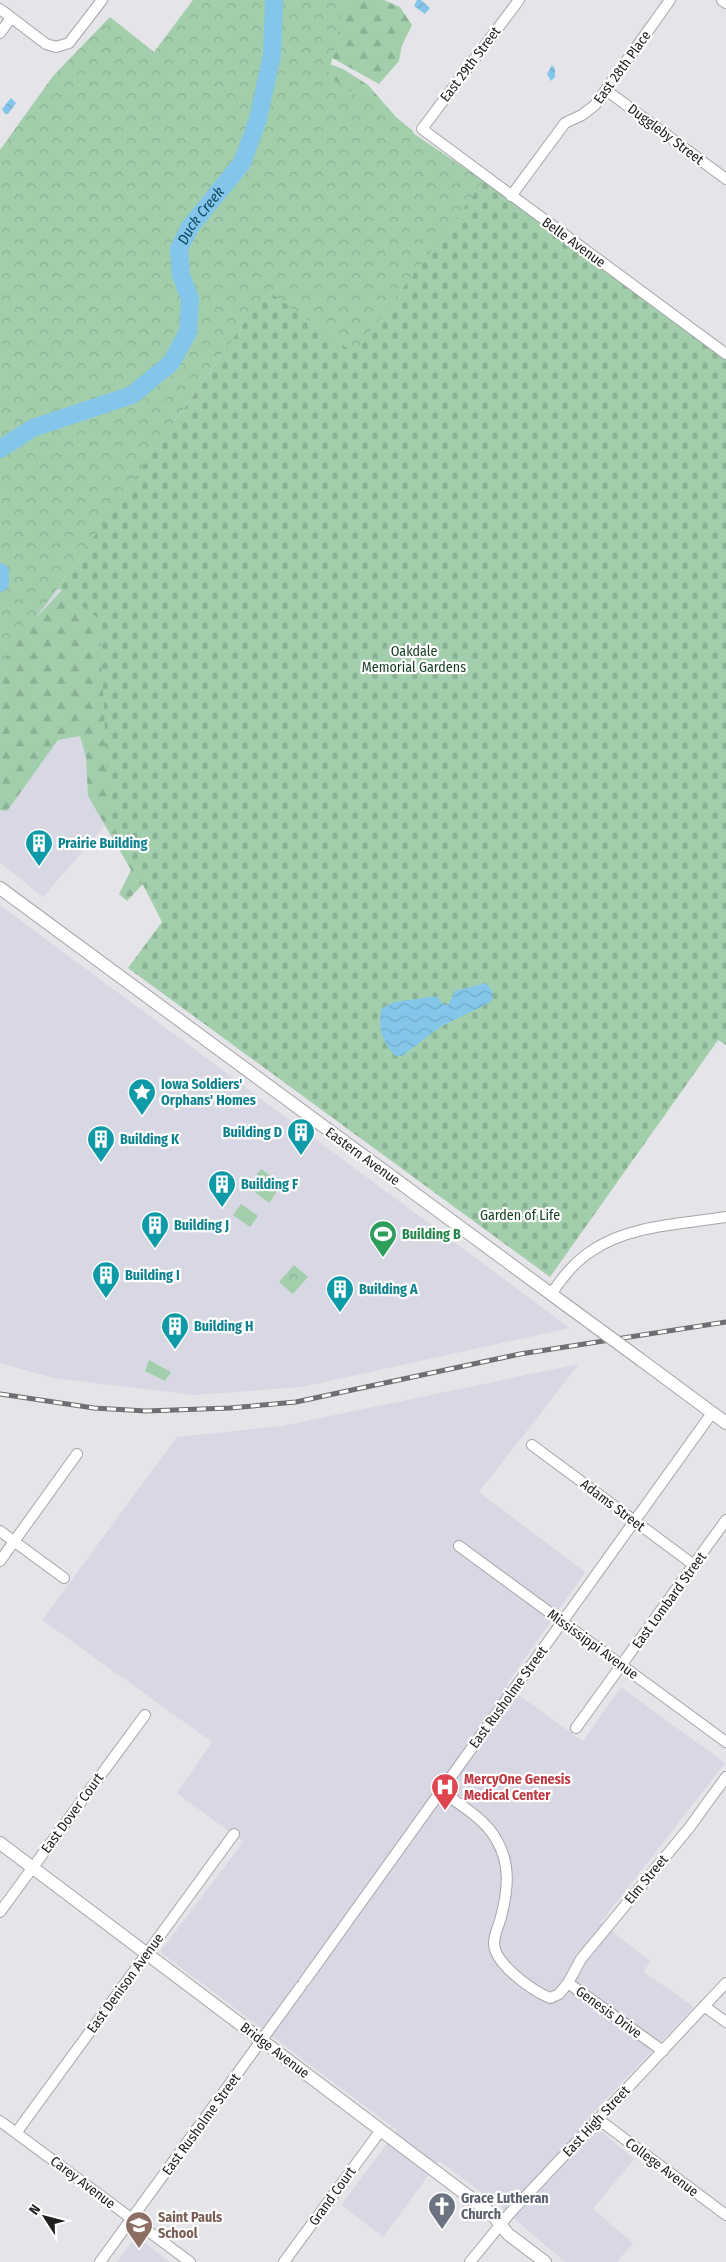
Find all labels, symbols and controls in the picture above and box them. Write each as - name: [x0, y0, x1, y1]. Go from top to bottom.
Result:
- street label: East 29th Street: [437, 23, 504, 105]
- street label: East 28th Place: [590, 28, 655, 107]
- street label: Duggleby Street: [624, 100, 707, 169]
- water label: Duck Creek: [174, 183, 228, 248]
- street label: Belle Avenue: [539, 214, 609, 271]
- park label: Oakdale Memorial Gardens: [362, 643, 466, 676]
- building icon: Prairie Building: [24, 828, 54, 867]
- place label: Prairie Building: [58, 835, 147, 852]
- place label: Iowa Soldiers' Orphans' Homes: [161, 1076, 256, 1109]
- place icon: Iowa Soldiers' Orphans' Homes: [127, 1077, 157, 1116]
- building icon: Building D: [286, 1117, 316, 1156]
- building icon: Building K: [86, 1124, 116, 1163]
- place label: Building D: [223, 1124, 282, 1141]
- street label: Eastern Avenue: [322, 1124, 403, 1189]
- place label: Building K: [120, 1131, 180, 1148]
- building icon: Building F: [207, 1169, 237, 1208]
- place label: Building F: [241, 1176, 299, 1193]
- park label: Garden of Life: [480, 1207, 560, 1224]
- building icon: Building J: [140, 1210, 170, 1249]
- place label: Building J: [174, 1217, 229, 1234]
- sports icon: Building B: [368, 1219, 398, 1258]
- place label: Building B: [402, 1226, 461, 1243]
- building icon: Building I: [91, 1260, 121, 1299]
- place label: Building I: [125, 1267, 180, 1284]
- building icon: Building A: [325, 1274, 355, 1313]
- place label: Building A: [359, 1281, 418, 1298]
- building icon: Building H: [160, 1311, 190, 1350]
- place label: Building H: [194, 1318, 253, 1335]
- street label: Adams Street: [577, 1476, 649, 1535]
- street label: East Lombard Street: [629, 1548, 710, 1652]
- street label: Mississippi Avenue: [544, 1606, 641, 1683]
- street label: East Rusholme Street: [466, 1643, 551, 1752]
- street label: East Dover Court: [38, 1770, 107, 1857]
- place label: MercyOne Genesis Medical Center: [464, 1771, 571, 1804]
- hospital icon: MercyOne Genesis Medical Center: [430, 1772, 460, 1811]
- street label: Elm Street: [621, 1851, 672, 1907]
- street label: East Denison Avenue: [84, 1930, 167, 2036]
- street label: Genesis Drive: [572, 1983, 645, 2042]
- street label: Bridge Avenue: [237, 2019, 313, 2082]
- street label: East Rusholme Street: [159, 2070, 244, 2179]
- street label: East High Street: [559, 2082, 634, 2160]
- street label: College Avenue: [622, 2134, 702, 2200]
- street label: Carey Avenue: [47, 2153, 119, 2212]
- street label: Grand Court: [305, 2163, 360, 2229]
- place label: Grace Lutheran Church: [461, 2190, 549, 2223]
- church icon: Grace Lutheran Church: [427, 2191, 457, 2230]
- north arrow: [20, 2192, 70, 2242]
- text: N: [26, 2201, 44, 2218]
- place label: Saint Pauls School: [158, 2209, 222, 2242]
- school or university icon: Saint Pauls School: [124, 2210, 154, 2249]

